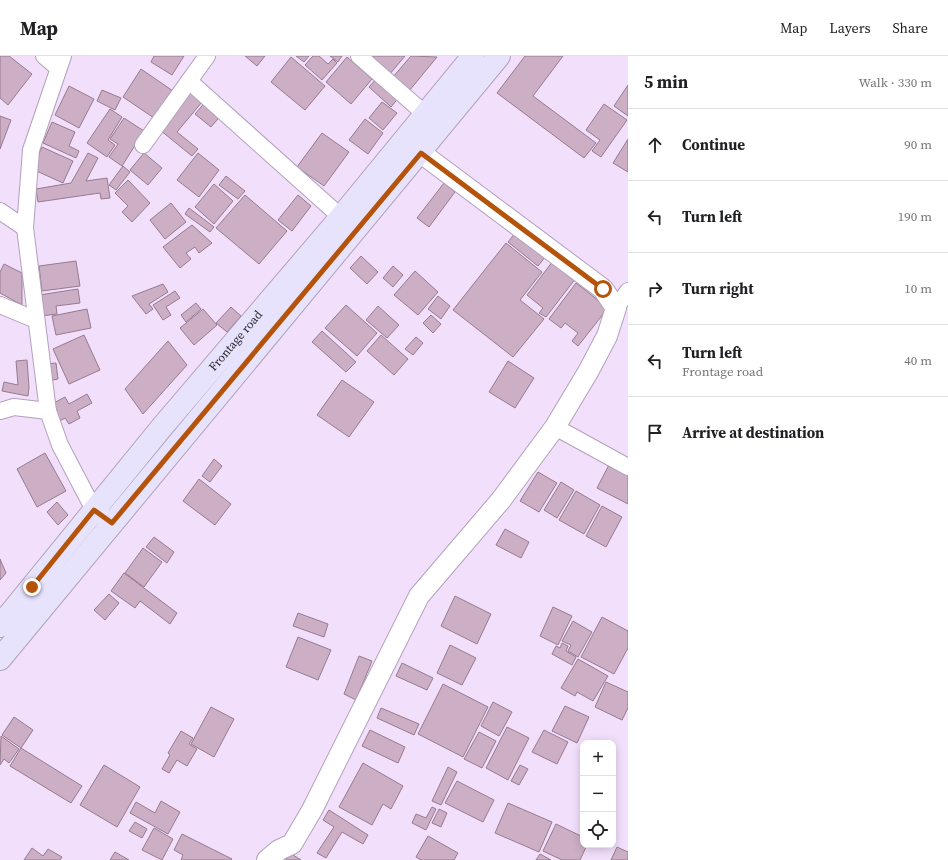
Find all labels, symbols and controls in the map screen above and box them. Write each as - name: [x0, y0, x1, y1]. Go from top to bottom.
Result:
- text: Map: [20, 15, 58, 41]
- text: Map: [780, 18, 807, 38]
- text: Layers: [829, 18, 871, 38]
- text: Share: [893, 18, 928, 38]
- text: 5 min: [644, 70, 688, 94]
- text: Walk · 330 m: [859, 74, 932, 91]
- icon: ahead: [644, 134, 666, 156]
- text: Continue: [682, 134, 745, 155]
- text: 90 m: [904, 136, 932, 153]
- icon: left: [644, 206, 666, 228]
- text: Turn left: [682, 206, 742, 227]
- text: 190 m: [898, 208, 932, 225]
- icon: right: [644, 278, 666, 300]
- text: Turn right: [682, 278, 754, 299]
- route start: [594, 280, 612, 298]
- text: 10 m: [904, 280, 932, 297]
- street label: Frontage road: [205, 307, 266, 374]
- text: Turn left: [682, 342, 742, 363]
- icon: left: [644, 350, 666, 372]
- text: 40 m: [904, 352, 932, 369]
- text: Frontage road: [682, 363, 763, 380]
- icon: arrive: [644, 422, 666, 444]
- text: Arrive at destination: [682, 422, 824, 443]
- route end: [23, 578, 41, 596]
- map controls: [580, 740, 616, 848]
- button: +: [580, 740, 616, 776]
- button: −: [580, 776, 616, 812]
- button: locate: [580, 812, 616, 848]

